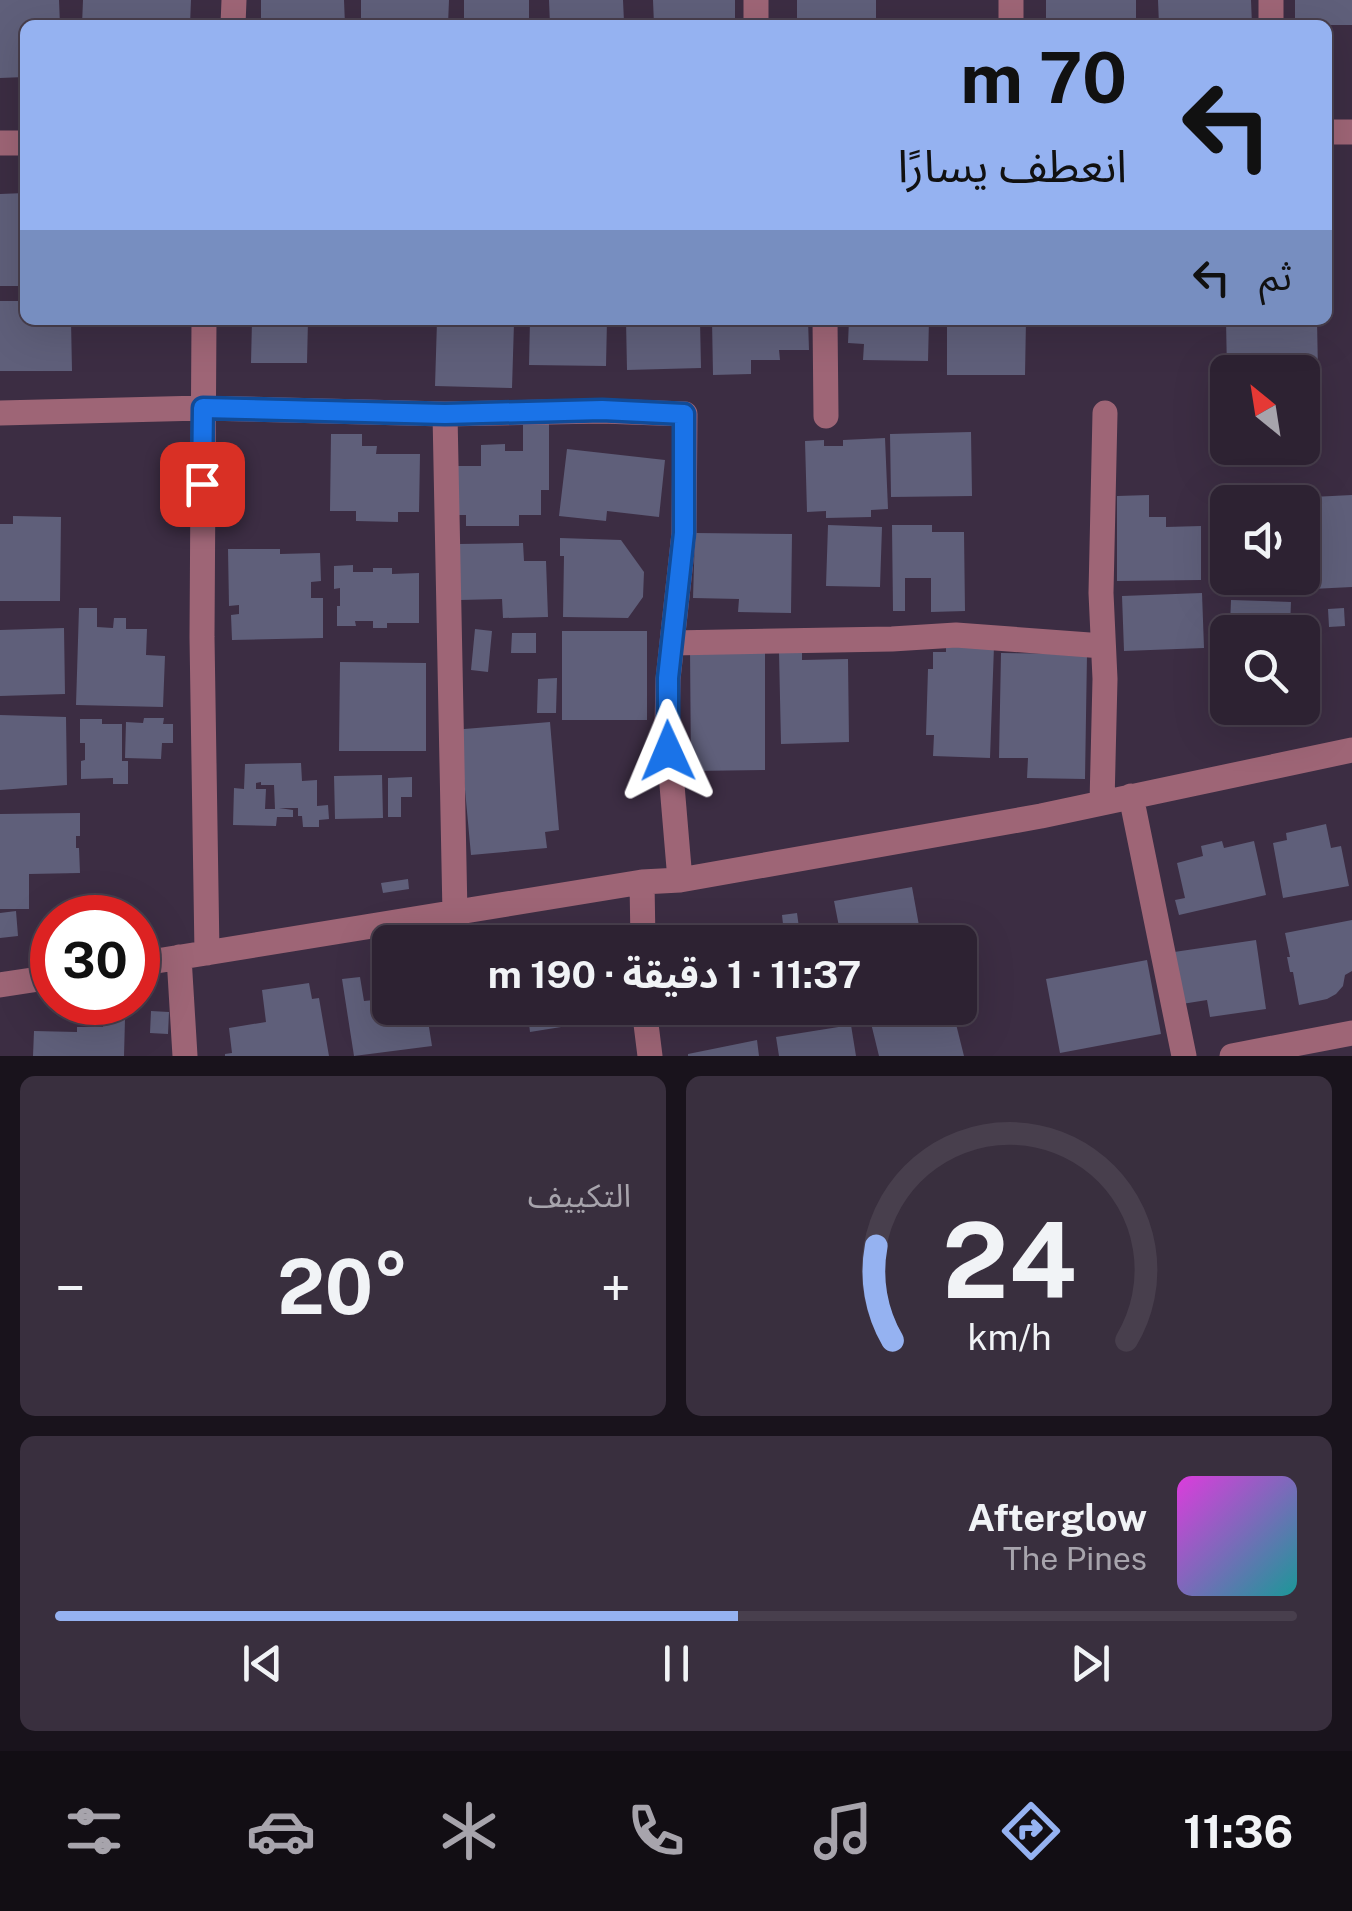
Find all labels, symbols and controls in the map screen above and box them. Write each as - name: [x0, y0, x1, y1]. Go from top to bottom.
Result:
- text: 70 m: [960, 36, 1127, 119]
- icon: left: [1162, 60, 1292, 190]
- text: انعطف يسارًا: [898, 139, 1127, 192]
- icon: left: [1184, 250, 1239, 305]
- text: ثم: [1259, 254, 1292, 299]
- north arrow: [1210, 355, 1320, 465]
- map controls: [1210, 355, 1320, 725]
- pin: [160, 442, 245, 527]
- icon: arrive: [175, 457, 230, 512]
- button: sound: [1210, 485, 1320, 595]
- button: search: [1210, 615, 1320, 725]
- position arrow: [616, 699, 720, 803]
- speed limit sign: 30: [30, 895, 160, 1025]
- text: 11:37 · 1 دقيقة · 190 m: [488, 952, 861, 997]
- text: التكييف: [528, 1177, 631, 1214]
- text: 24: [942, 1199, 1076, 1321]
- text: 20°: [277, 1243, 409, 1331]
- text: −: [55, 1256, 86, 1320]
- text: +: [600, 1256, 631, 1320]
- text: km/h: [967, 1316, 1051, 1358]
- text: Afterglow: [967, 1495, 1147, 1540]
- text: The Pines: [1003, 1540, 1147, 1577]
- icon: previous: [235, 1636, 290, 1691]
- icon: pause: [649, 1636, 704, 1691]
- icon: next: [1063, 1636, 1118, 1691]
- icon: filters: [59, 1796, 129, 1866]
- icon: car: [246, 1796, 316, 1866]
- icon: climate: [434, 1796, 504, 1866]
- icon: phone: [621, 1796, 691, 1866]
- icon: music: [808, 1796, 878, 1866]
- icon: directions: [996, 1796, 1066, 1866]
- text: 11:36: [1183, 1805, 1293, 1858]

